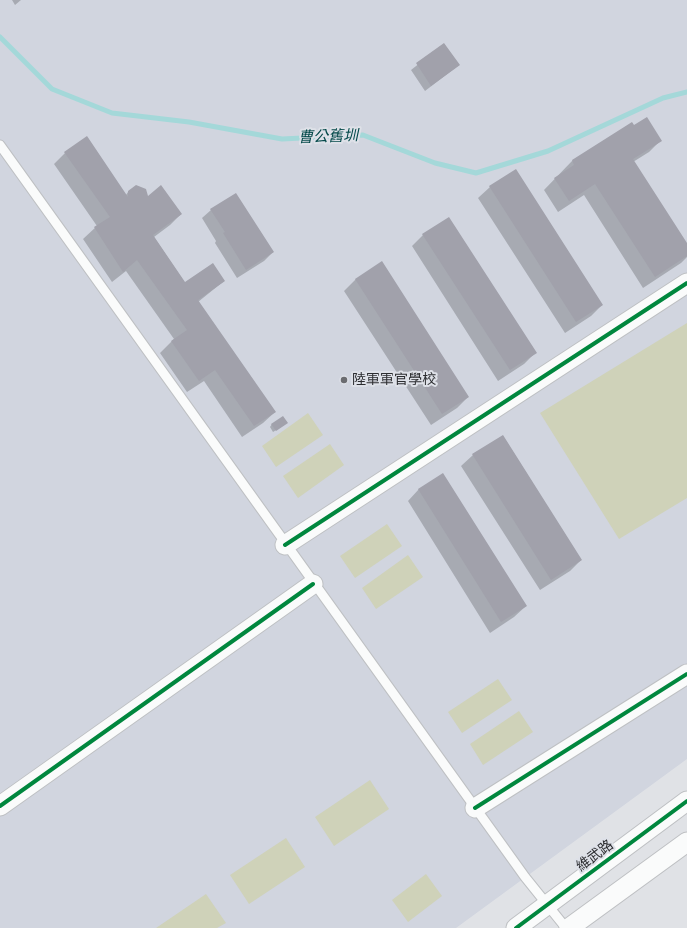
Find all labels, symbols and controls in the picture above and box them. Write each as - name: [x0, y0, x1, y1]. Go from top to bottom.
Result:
- water label: 曹公舊圳: [298, 127, 358, 147]
- place label: 陸軍軍官學校: [352, 372, 436, 388]
- marker: 陸軍軍官學校: [339, 375, 349, 385]
- street label: 維武路: [573, 837, 617, 875]

